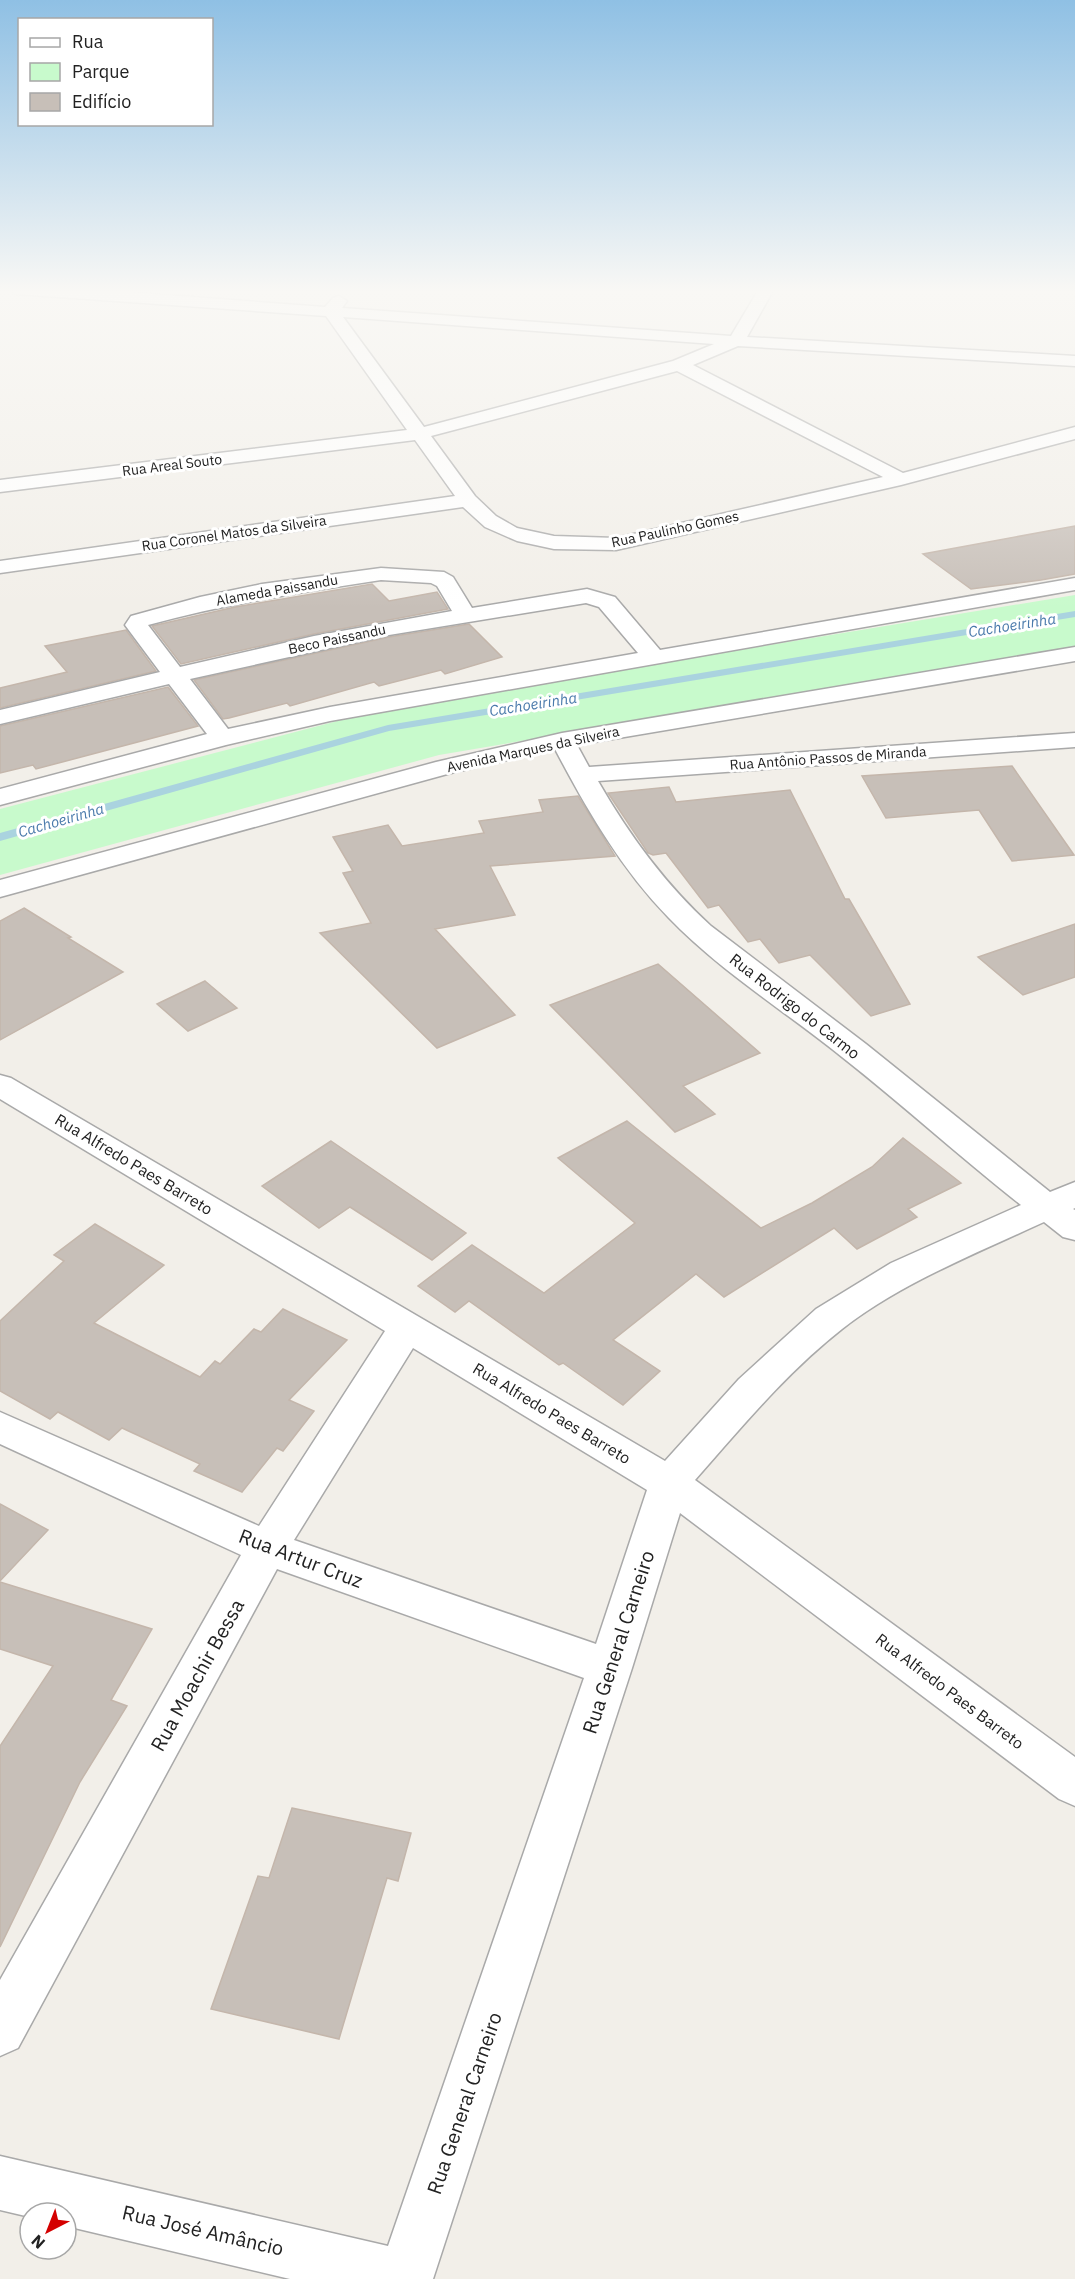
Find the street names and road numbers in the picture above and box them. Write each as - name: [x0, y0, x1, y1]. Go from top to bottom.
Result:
- street label: Rua Areal Souto: [121, 450, 223, 480]
- street label: Rua Paulinho Gomes: [609, 507, 741, 551]
- street label: Rua Coronel Matos da Silveira: [141, 511, 328, 555]
- street label: Alameda Paissandu: [215, 570, 339, 610]
- street label: Beco Paissandu: [287, 620, 387, 658]
- street label: Avenida Marques da Silveira: [445, 722, 621, 776]
- street label: Rua Antônio Passos de Miranda: [729, 742, 928, 774]
- street label: Rua Rodrigo do Carmo: [726, 949, 864, 1063]
- street label: Rua Alfredo Paes Barreto: [52, 1109, 217, 1219]
- street label: Rua Alfredo Paes Barreto: [470, 1358, 635, 1468]
- street label: Rua Artur Cruz: [235, 1522, 367, 1594]
- street label: Rua General Carneiro: [576, 1547, 660, 1737]
- street label: Rua Moachir Bessa: [144, 1594, 250, 1756]
- street label: Rua Alfredo Paes Barreto: [872, 1629, 1028, 1753]
- street label: Rua General Carneiro: [420, 2008, 508, 2198]
- street label: Rua José Amâncio: [120, 2198, 286, 2262]

